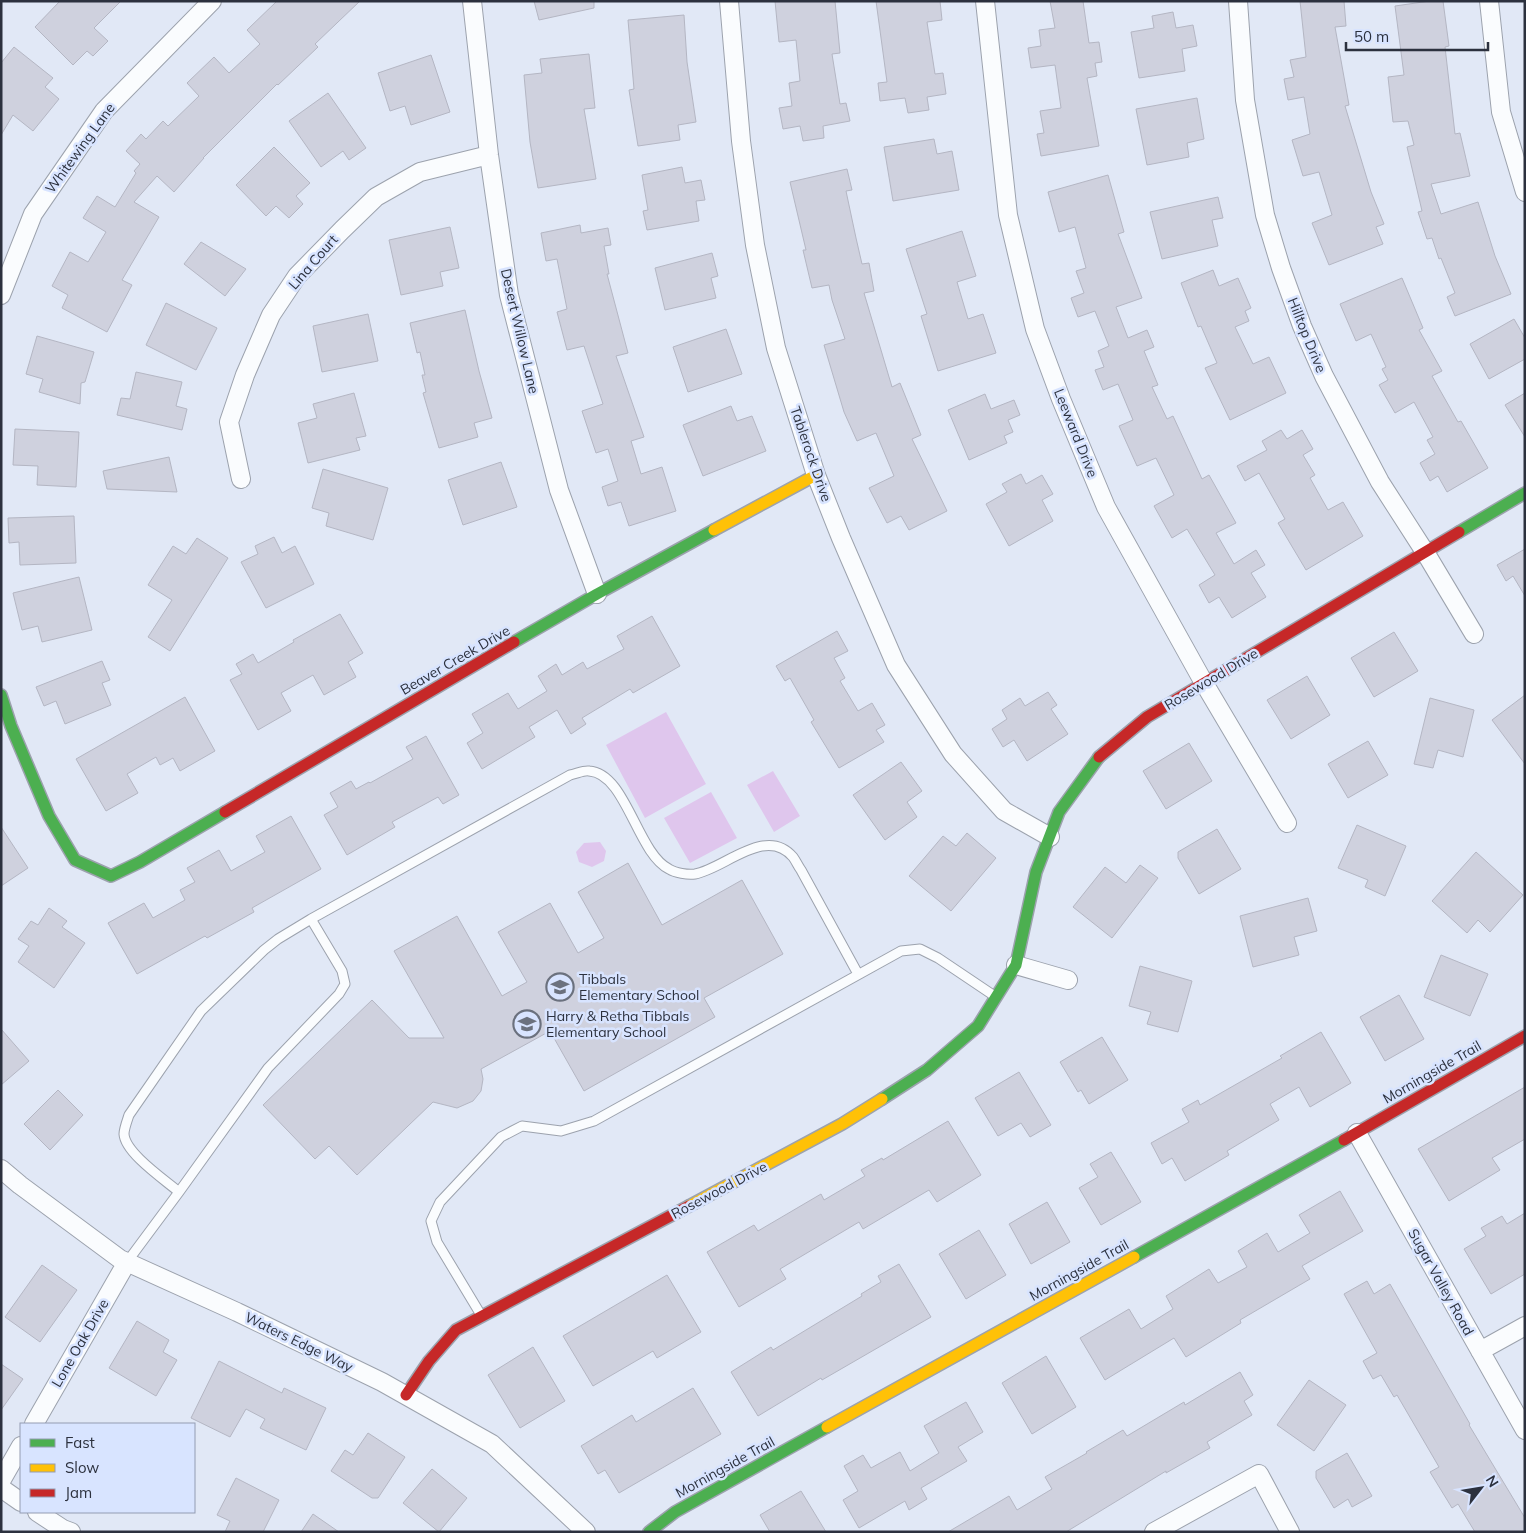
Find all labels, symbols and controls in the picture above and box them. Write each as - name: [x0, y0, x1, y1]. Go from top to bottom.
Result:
- scale bar: [1346, 20, 1488, 52]
- text: 50 m: [1354, 27, 1389, 46]
- street label: Whitewing Lane: [41, 99, 119, 197]
- street label: Lina Court: [284, 231, 342, 293]
- street label: Desert Willow Lane: [497, 267, 543, 395]
- street label: Hilltop Drive: [1284, 295, 1330, 375]
- street label: Leeward Drive: [1050, 386, 1102, 480]
- street label: Tablerock Drive: [786, 404, 836, 504]
- street label: Beaver Creek Drive: [397, 621, 513, 699]
- street label: Rosewood Drive: [1161, 644, 1261, 714]
- place label: Tibbals Elementary School: [579, 970, 699, 1004]
- school or university icon: Tibbals Elementary School: [545, 972, 575, 1002]
- place label: Harry & Retha Tibbals Elementary School: [546, 1007, 689, 1041]
- school or university icon: Harry & Retha Tibbals Elementary School: [512, 1009, 542, 1039]
- street label: Morningside Trail: [1380, 1037, 1484, 1107]
- street label: Rosewood Drive: [668, 1157, 770, 1223]
- street label: Sugar Valley Road: [1404, 1225, 1478, 1339]
- street label: Morningside Trail: [1026, 1235, 1132, 1305]
- street label: Lone Oak Drive: [47, 1296, 113, 1390]
- street label: Waters Edge Way: [242, 1308, 356, 1376]
- legend: [20, 1423, 195, 1513]
- street label: Morningside Trail: [672, 1432, 778, 1502]
- text: Fast: [65, 1433, 95, 1452]
- text: Slow: [65, 1458, 99, 1477]
- north arrow: [1456, 1463, 1506, 1513]
- text: N: [1482, 1472, 1503, 1490]
- text: Jam: [65, 1483, 92, 1502]

